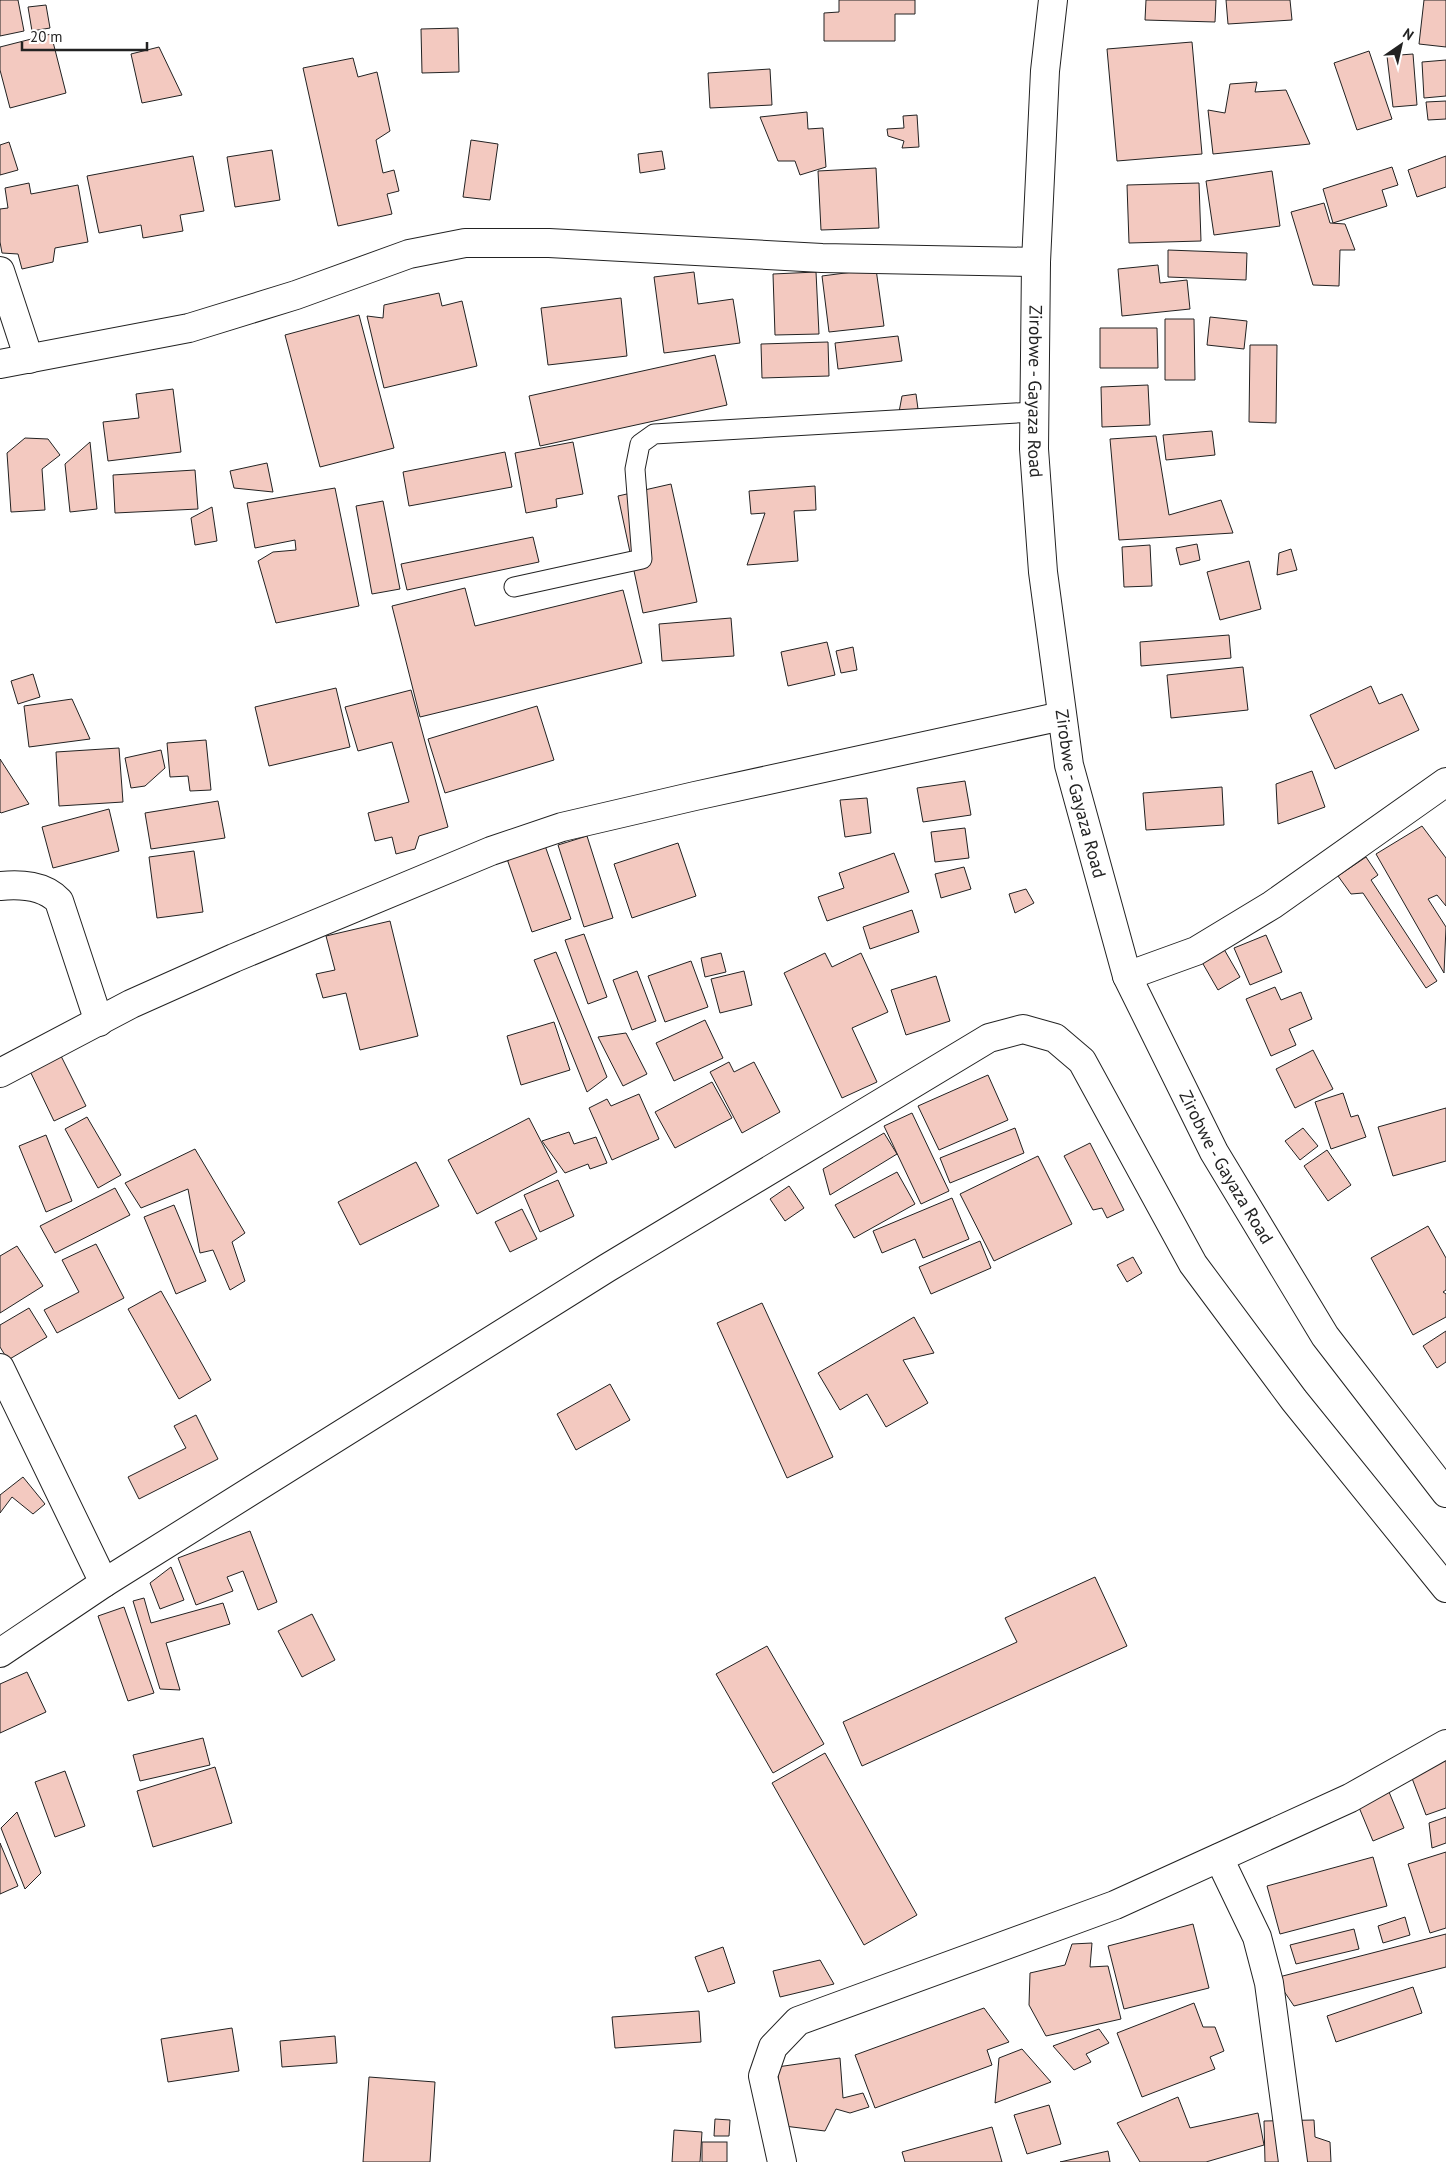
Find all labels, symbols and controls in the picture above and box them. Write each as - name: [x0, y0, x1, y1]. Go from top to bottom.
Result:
- scale bar: [22, 20, 148, 52]
- north arrow: [1376, 20, 1426, 70]
- text: N: [1399, 24, 1417, 44]
- text: 20 m: [30, 27, 63, 46]
- street label: Zirobwe - Gayaza Road: [1023, 305, 1048, 478]
- street label: Zirobwe - Gayaza Road: [1051, 708, 1111, 880]
- street label: Zirobwe - Gayaza Road: [1174, 1086, 1279, 1248]

